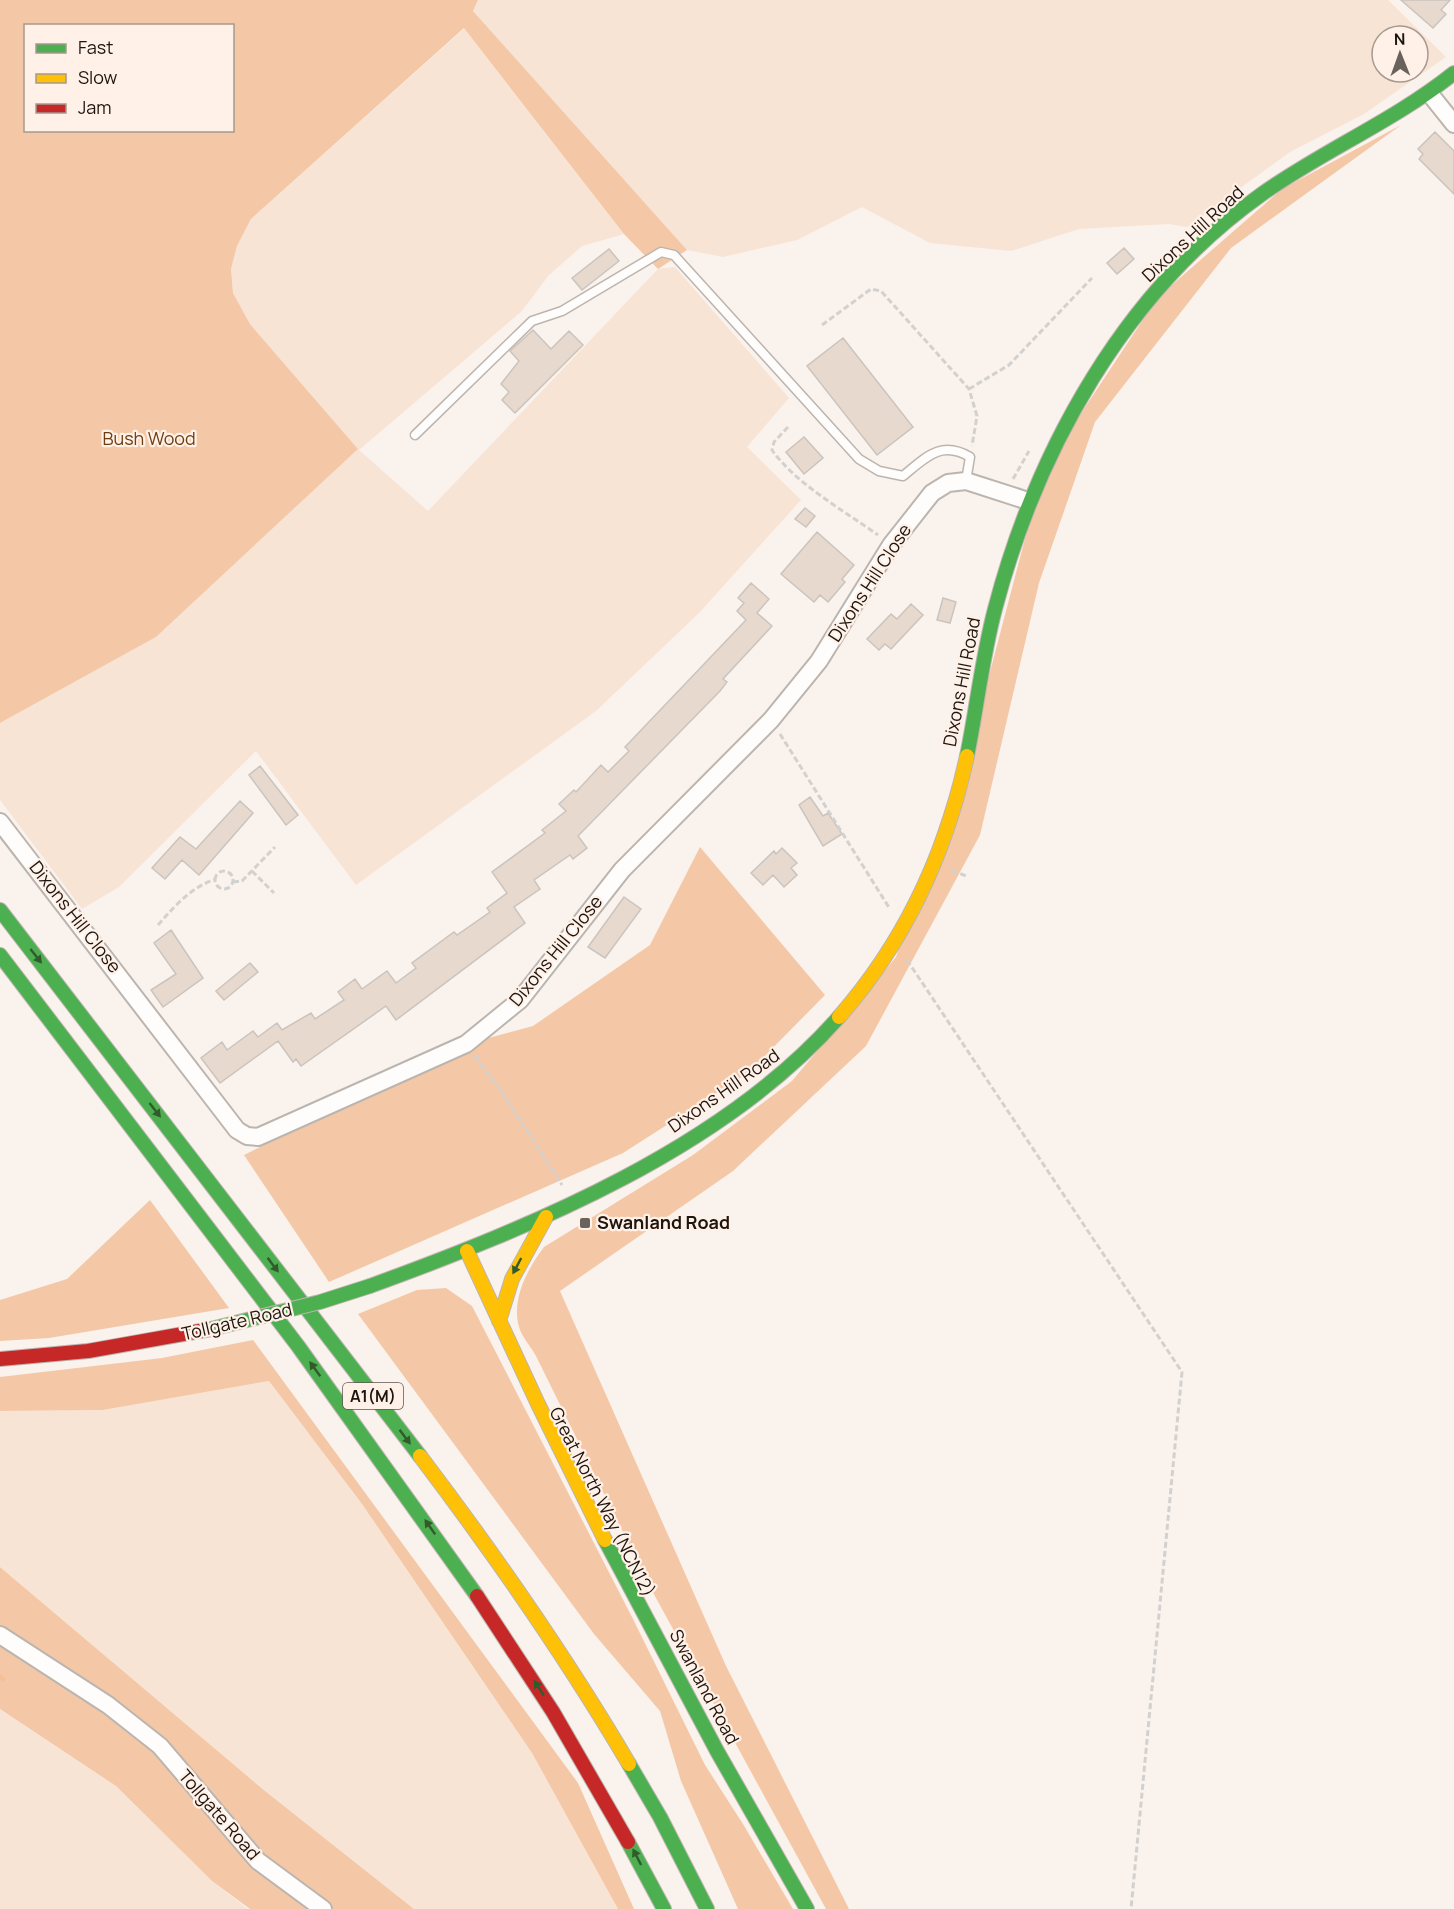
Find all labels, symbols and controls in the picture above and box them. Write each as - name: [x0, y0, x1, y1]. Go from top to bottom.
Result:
- legend: [24, 24, 234, 132]
- north arrow: [1370, 24, 1430, 84]
- text: N: [1394, 28, 1406, 50]
- text: Fast: [78, 35, 113, 59]
- text: Slow: [78, 65, 118, 89]
- text: Jam: [78, 95, 112, 119]
- street label: Dixons Hill Road: [1136, 180, 1248, 287]
- park label: Bush Wood: [102, 426, 196, 450]
- street label: Dixons Hill Close: [822, 519, 916, 646]
- street label: Dixons Hill Road: [937, 615, 985, 748]
- street label: Dixons Hill Close: [24, 855, 127, 977]
- street label: Dixons Hill Close: [503, 890, 607, 1011]
- one-way arrow: [29, 948, 42, 964]
- street label: Dixons Hill Road: [663, 1043, 784, 1138]
- one-way arrow: [148, 1103, 160, 1118]
- place label: Swanland Road: [597, 1210, 730, 1234]
- marker: Swanland Road: [578, 1216, 592, 1230]
- one-way arrow: [267, 1257, 280, 1273]
- one-way arrow: [512, 1258, 522, 1275]
- street label: Tollgate Road: [179, 1297, 294, 1345]
- one-way arrow: [309, 1361, 322, 1377]
- road number: A1(M): [343, 1383, 403, 1409]
- street label: Great North Way (NCN12): [545, 1403, 661, 1600]
- one-way arrow: [398, 1429, 410, 1444]
- one-way arrow: [424, 1519, 436, 1535]
- street label: Swanland Road: [665, 1625, 745, 1748]
- one-way arrow: [534, 1680, 545, 1696]
- street label: Tollgate Road: [174, 1764, 266, 1865]
- one-way arrow: [632, 1848, 642, 1865]

